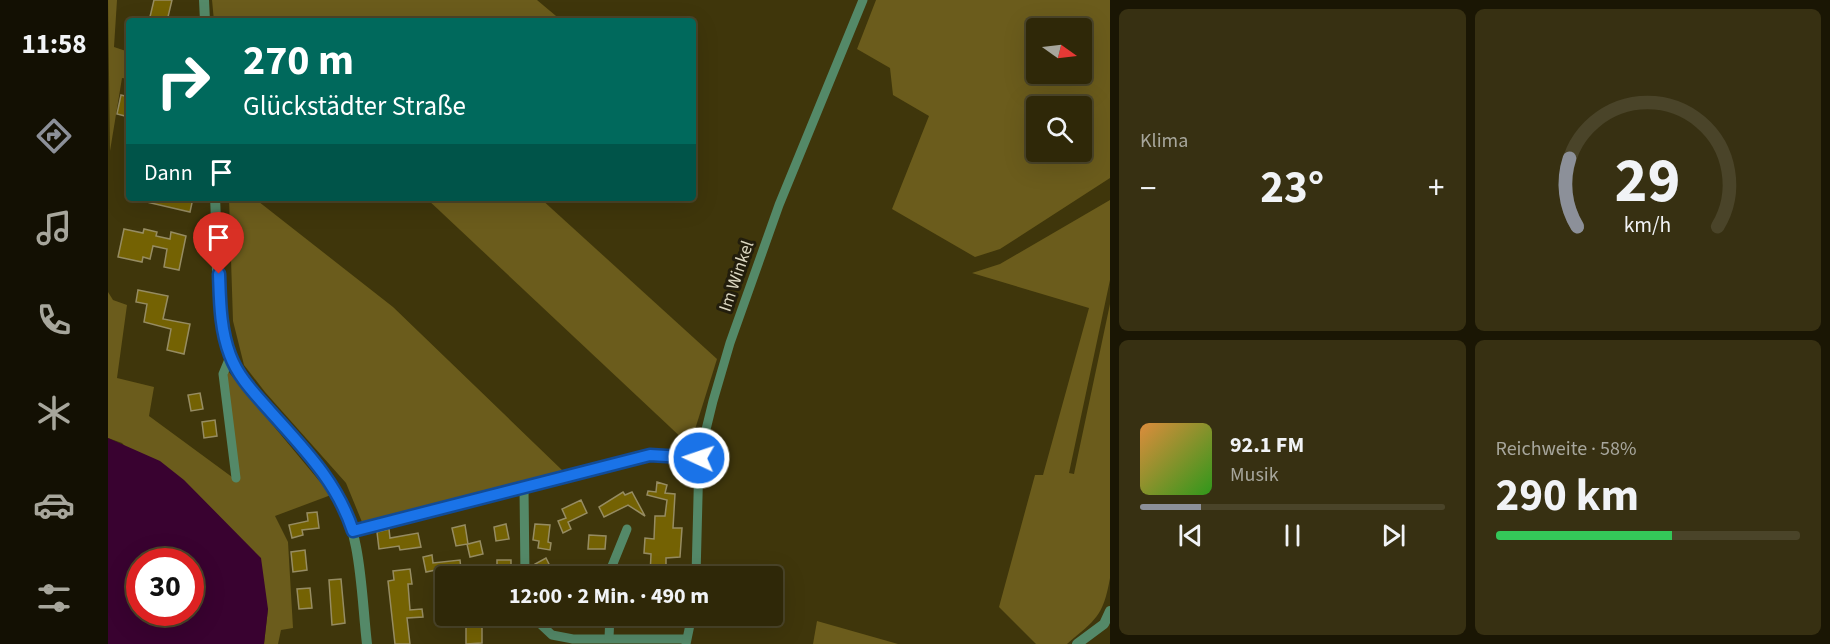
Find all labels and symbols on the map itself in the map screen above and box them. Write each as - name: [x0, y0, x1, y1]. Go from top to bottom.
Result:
- north arrow: [1026, 18, 1092, 84]
- pin: [193, 212, 244, 274]
- street label: Im Winkel: [713, 237, 760, 315]
- position arrow: [667, 426, 731, 490]
- speed limit sign: 30: [126, 548, 204, 626]

